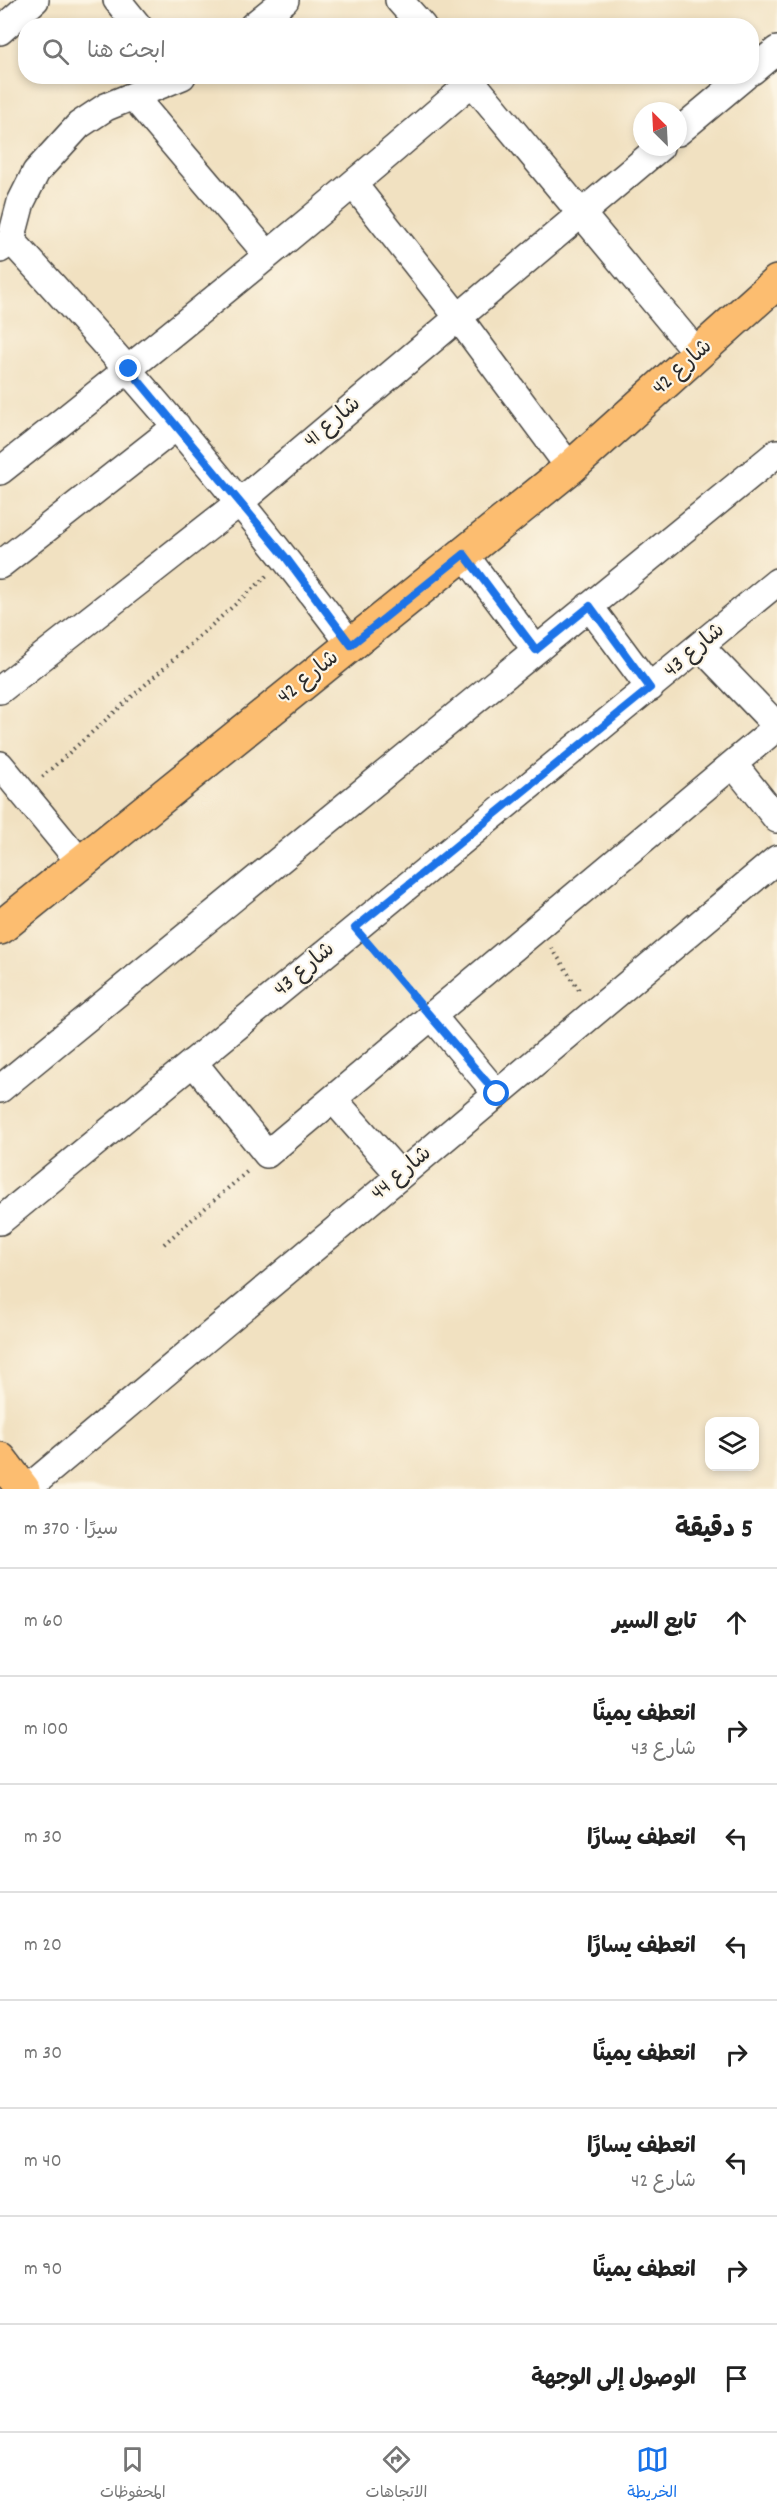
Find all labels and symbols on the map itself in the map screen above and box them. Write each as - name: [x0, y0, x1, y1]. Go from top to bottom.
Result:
- north arrow: [633, 102, 687, 156]
- street label: شارع 42: [646, 333, 720, 403]
- route end: [115, 355, 141, 381]
- street label: شارع 41: [298, 390, 368, 456]
- street label: شارع 43: [658, 616, 732, 686]
- street label: شارع 42: [271, 643, 347, 713]
- street label: شارع 43: [268, 935, 342, 1005]
- route start: [483, 1080, 509, 1106]
- street label: شارع 44: [365, 1139, 439, 1209]

